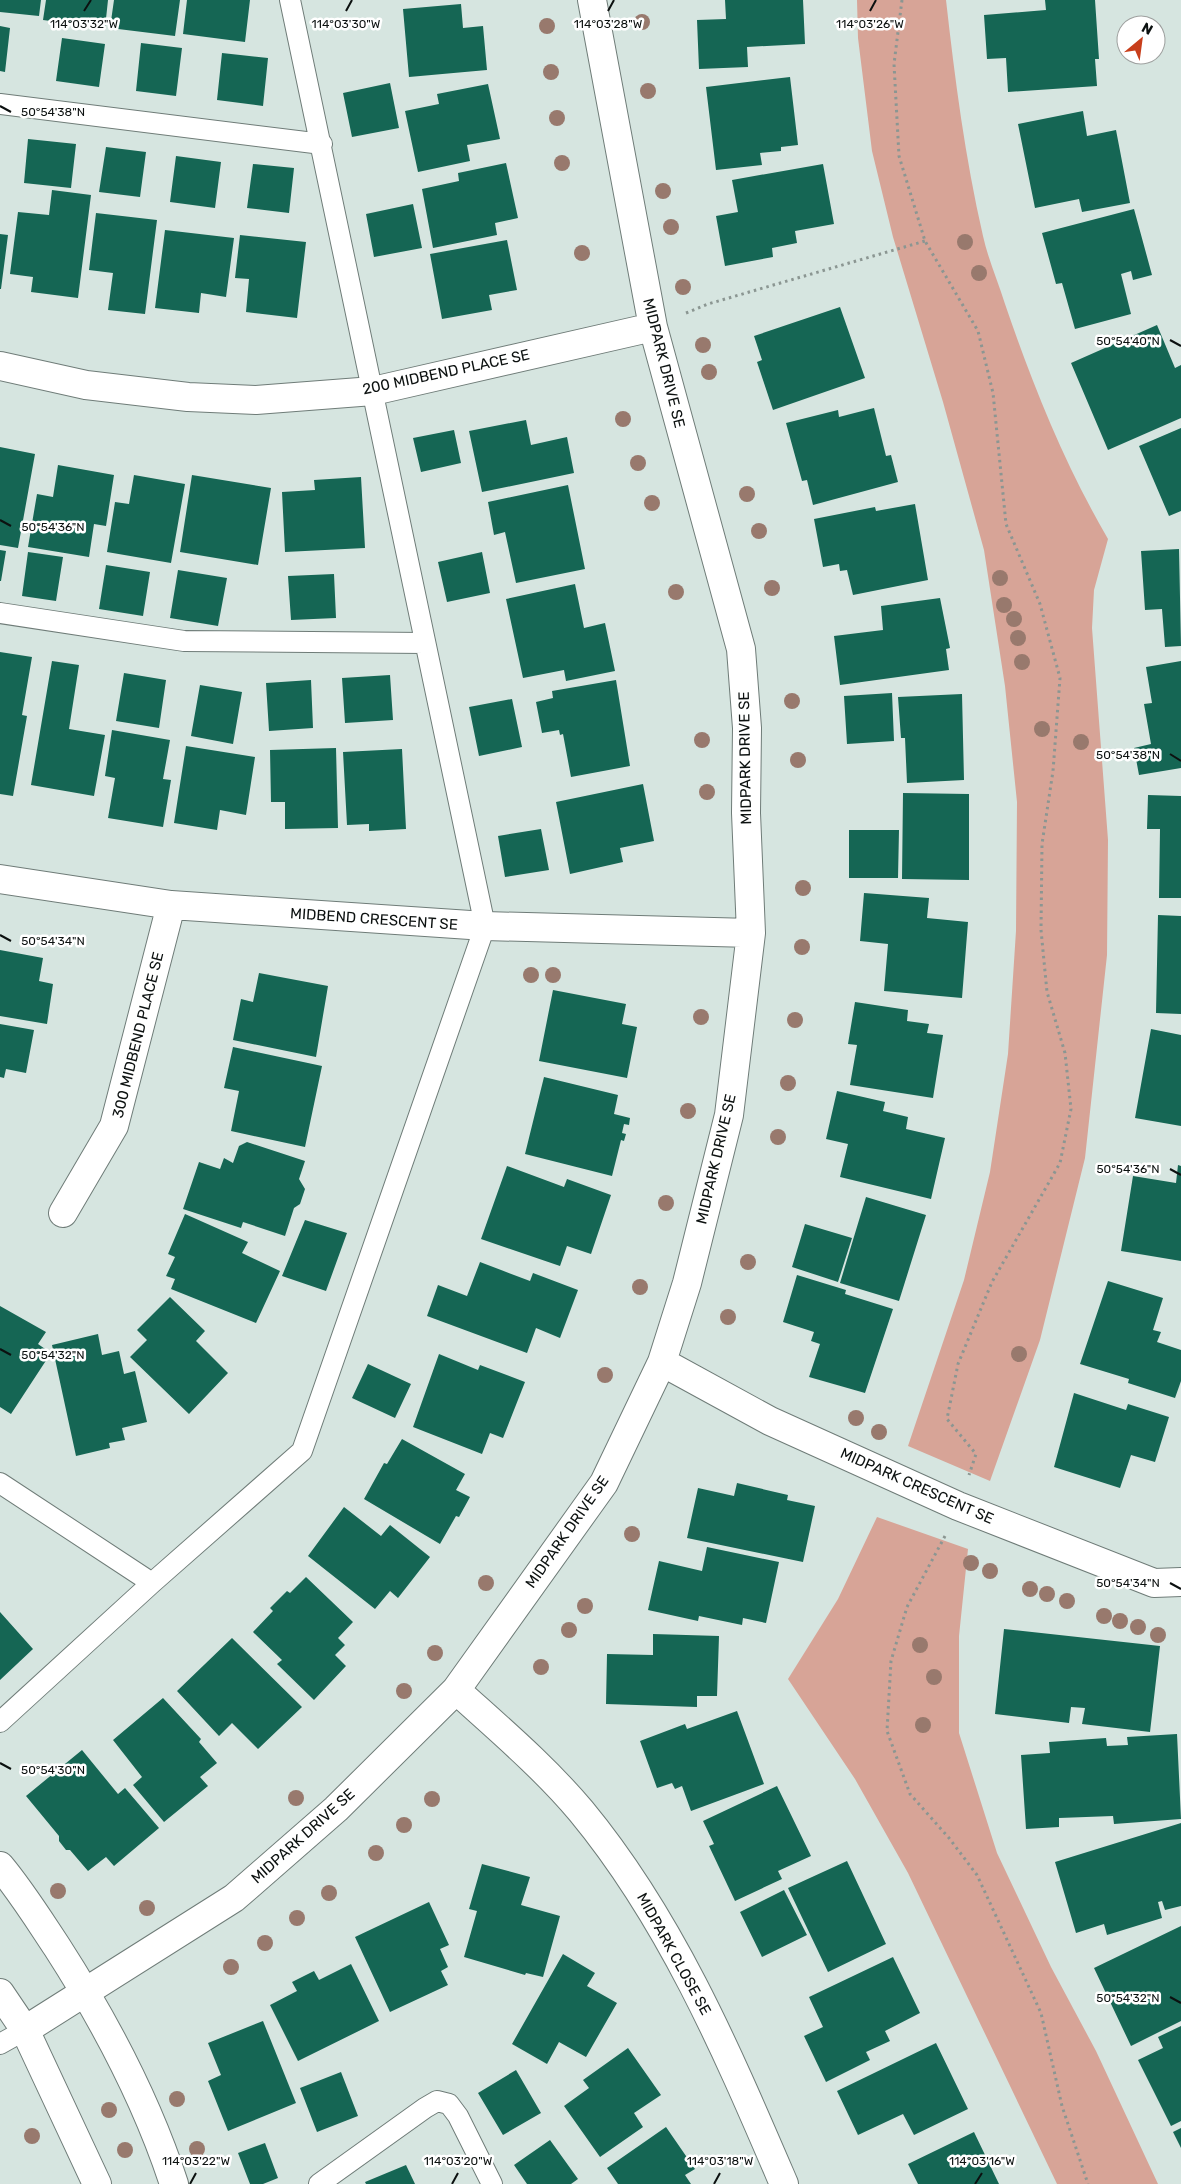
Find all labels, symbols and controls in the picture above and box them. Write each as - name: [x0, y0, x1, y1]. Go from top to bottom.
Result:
- north arrow: [1116, 15, 1166, 65]
- text: 114°03'32"W: [50, 17, 118, 31]
- text: 114°03'30"W: [312, 17, 381, 31]
- text: 114°03'28"W: [574, 17, 643, 31]
- text: 114°03'26"W: [836, 17, 904, 31]
- text: N: [1139, 19, 1156, 39]
- text: 50°54'38"N: [21, 105, 85, 119]
- street label: MIDPARK DRIVE SE: [639, 296, 689, 430]
- text: 50°54'40"N: [1096, 334, 1160, 348]
- street label: 200 MIDBEND PLACE SE: [361, 345, 531, 399]
- text: 50°54'36"N: [21, 520, 85, 534]
- street label: MIDPARK DRIVE SE: [735, 691, 755, 825]
- text: 50°54'38"N: [1096, 748, 1160, 762]
- street label: MIDBEND CRESCENT SE: [290, 904, 458, 934]
- text: 50°54'34"N: [21, 934, 85, 948]
- street label: 300 MIDBEND PLACE SE: [109, 950, 167, 1120]
- street label: MIDPARK DRIVE SE: [692, 1092, 740, 1226]
- text: 50°54'36"N: [1096, 1162, 1160, 1176]
- text: 50°54'32"N: [21, 1348, 85, 1362]
- street label: MIDPARK CRESCENT SE: [838, 1444, 996, 1528]
- street label: MIDPARK DRIVE SE: [521, 1472, 613, 1592]
- text: 50°54'34"N: [1096, 1576, 1160, 1590]
- text: 50°54'30"N: [21, 1763, 85, 1777]
- street label: MIDPARK DRIVE SE: [248, 1785, 358, 1887]
- street label: MIDPARK CLOSE SE: [633, 1890, 715, 2018]
- text: 50°54'32"N: [1096, 1991, 1160, 2005]
- text: 114°03'22"W: [162, 2154, 230, 2168]
- text: 114°03'20"W: [424, 2154, 493, 2168]
- text: 114°03'18"W: [687, 2154, 754, 2168]
- text: 114°03'16"W: [949, 2154, 1015, 2168]

